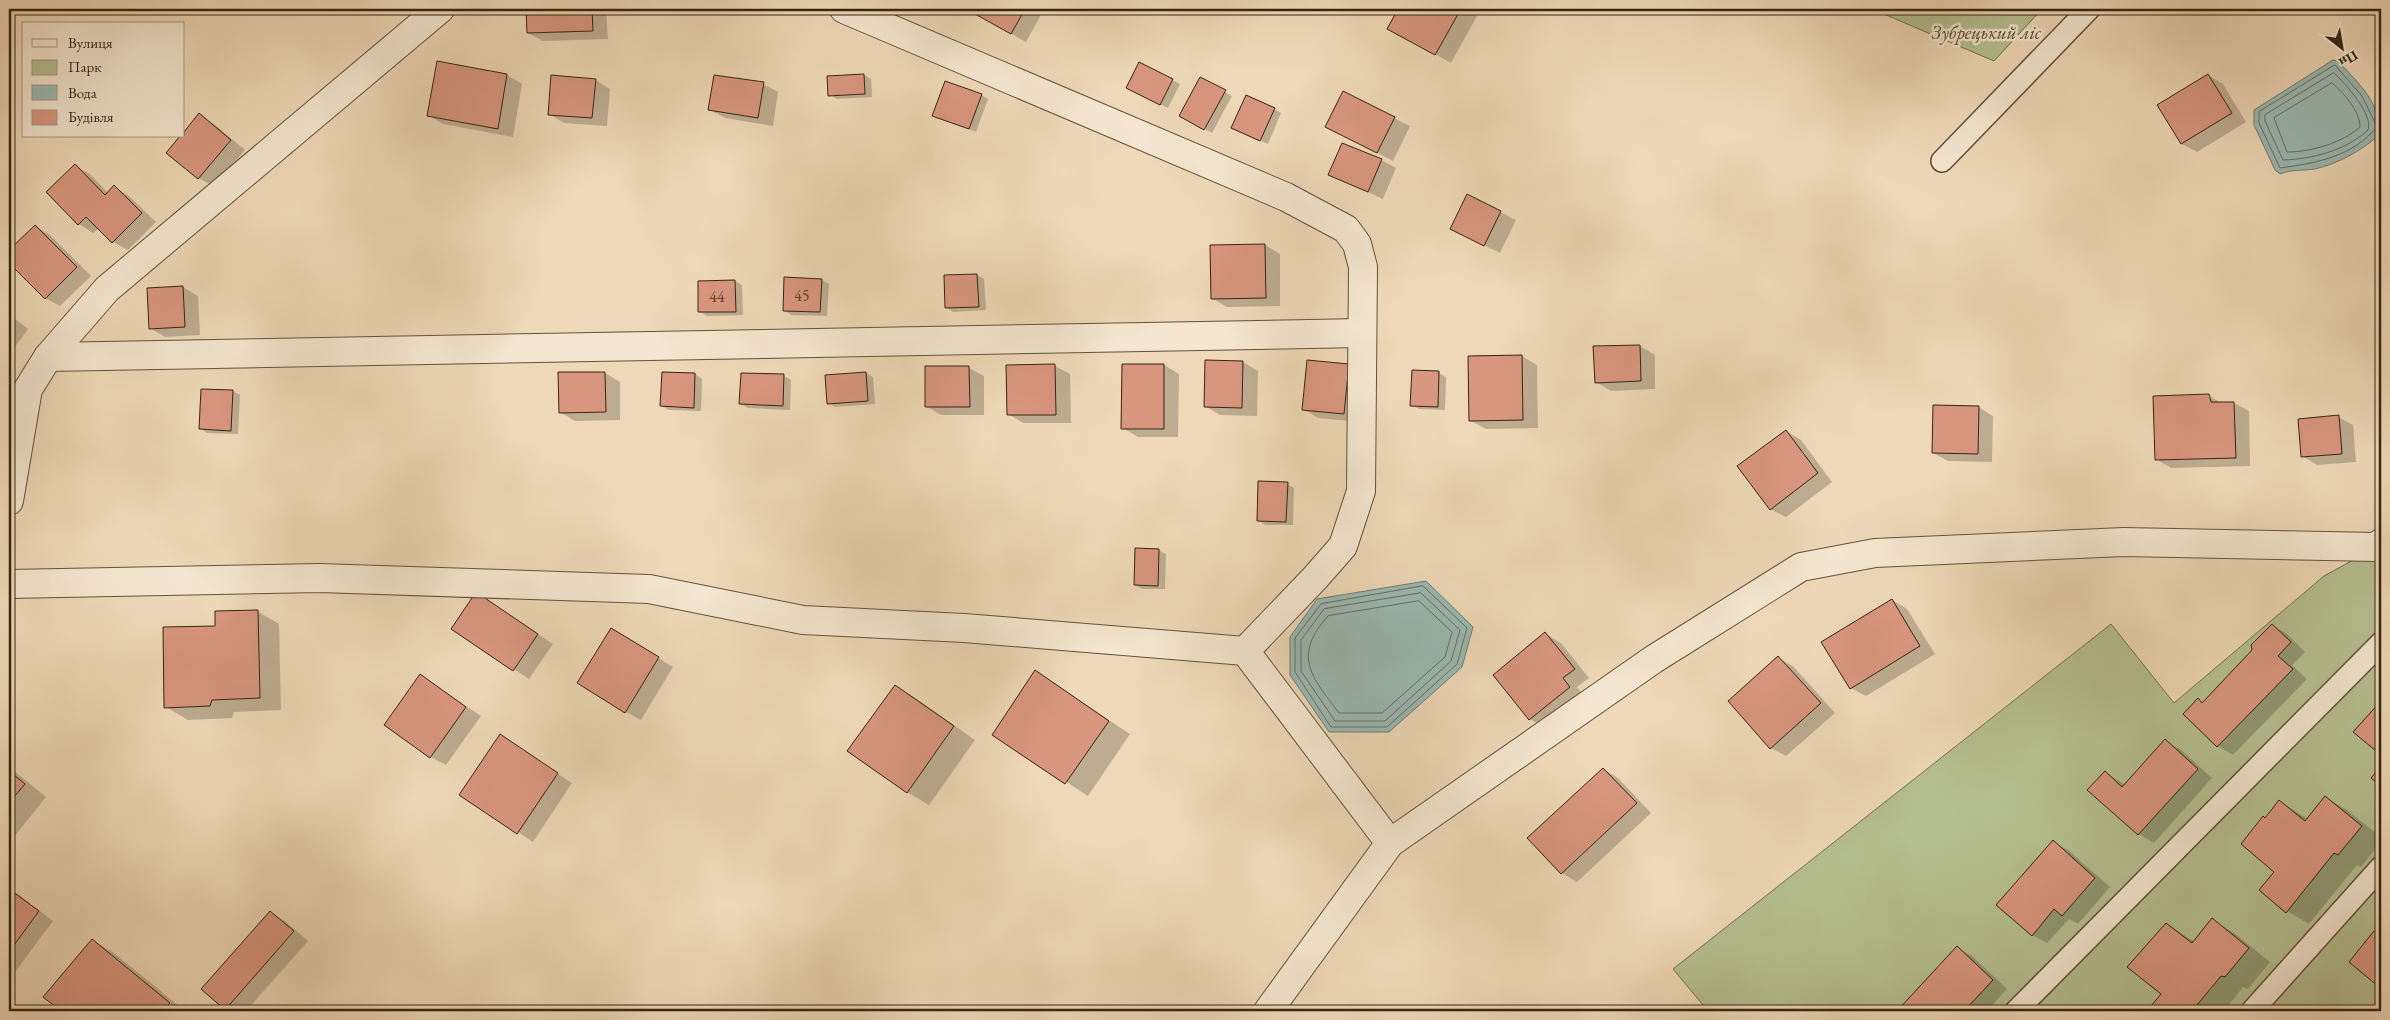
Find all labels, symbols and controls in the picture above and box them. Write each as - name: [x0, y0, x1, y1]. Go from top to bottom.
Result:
- park label: Зубрецький ліс: [1931, 20, 2042, 45]
- legend: [22, 22, 185, 138]
- north arrow: [2318, 22, 2368, 72]
- text: Вулиця: [68, 33, 113, 52]
- text: Пн: [2336, 46, 2362, 72]
- text: Парк: [68, 57, 101, 76]
- text: Вода: [68, 83, 97, 102]
- text: Будівля: [68, 107, 114, 126]
- house number: 45: [794, 285, 810, 306]
- house number: 44: [709, 286, 725, 307]

